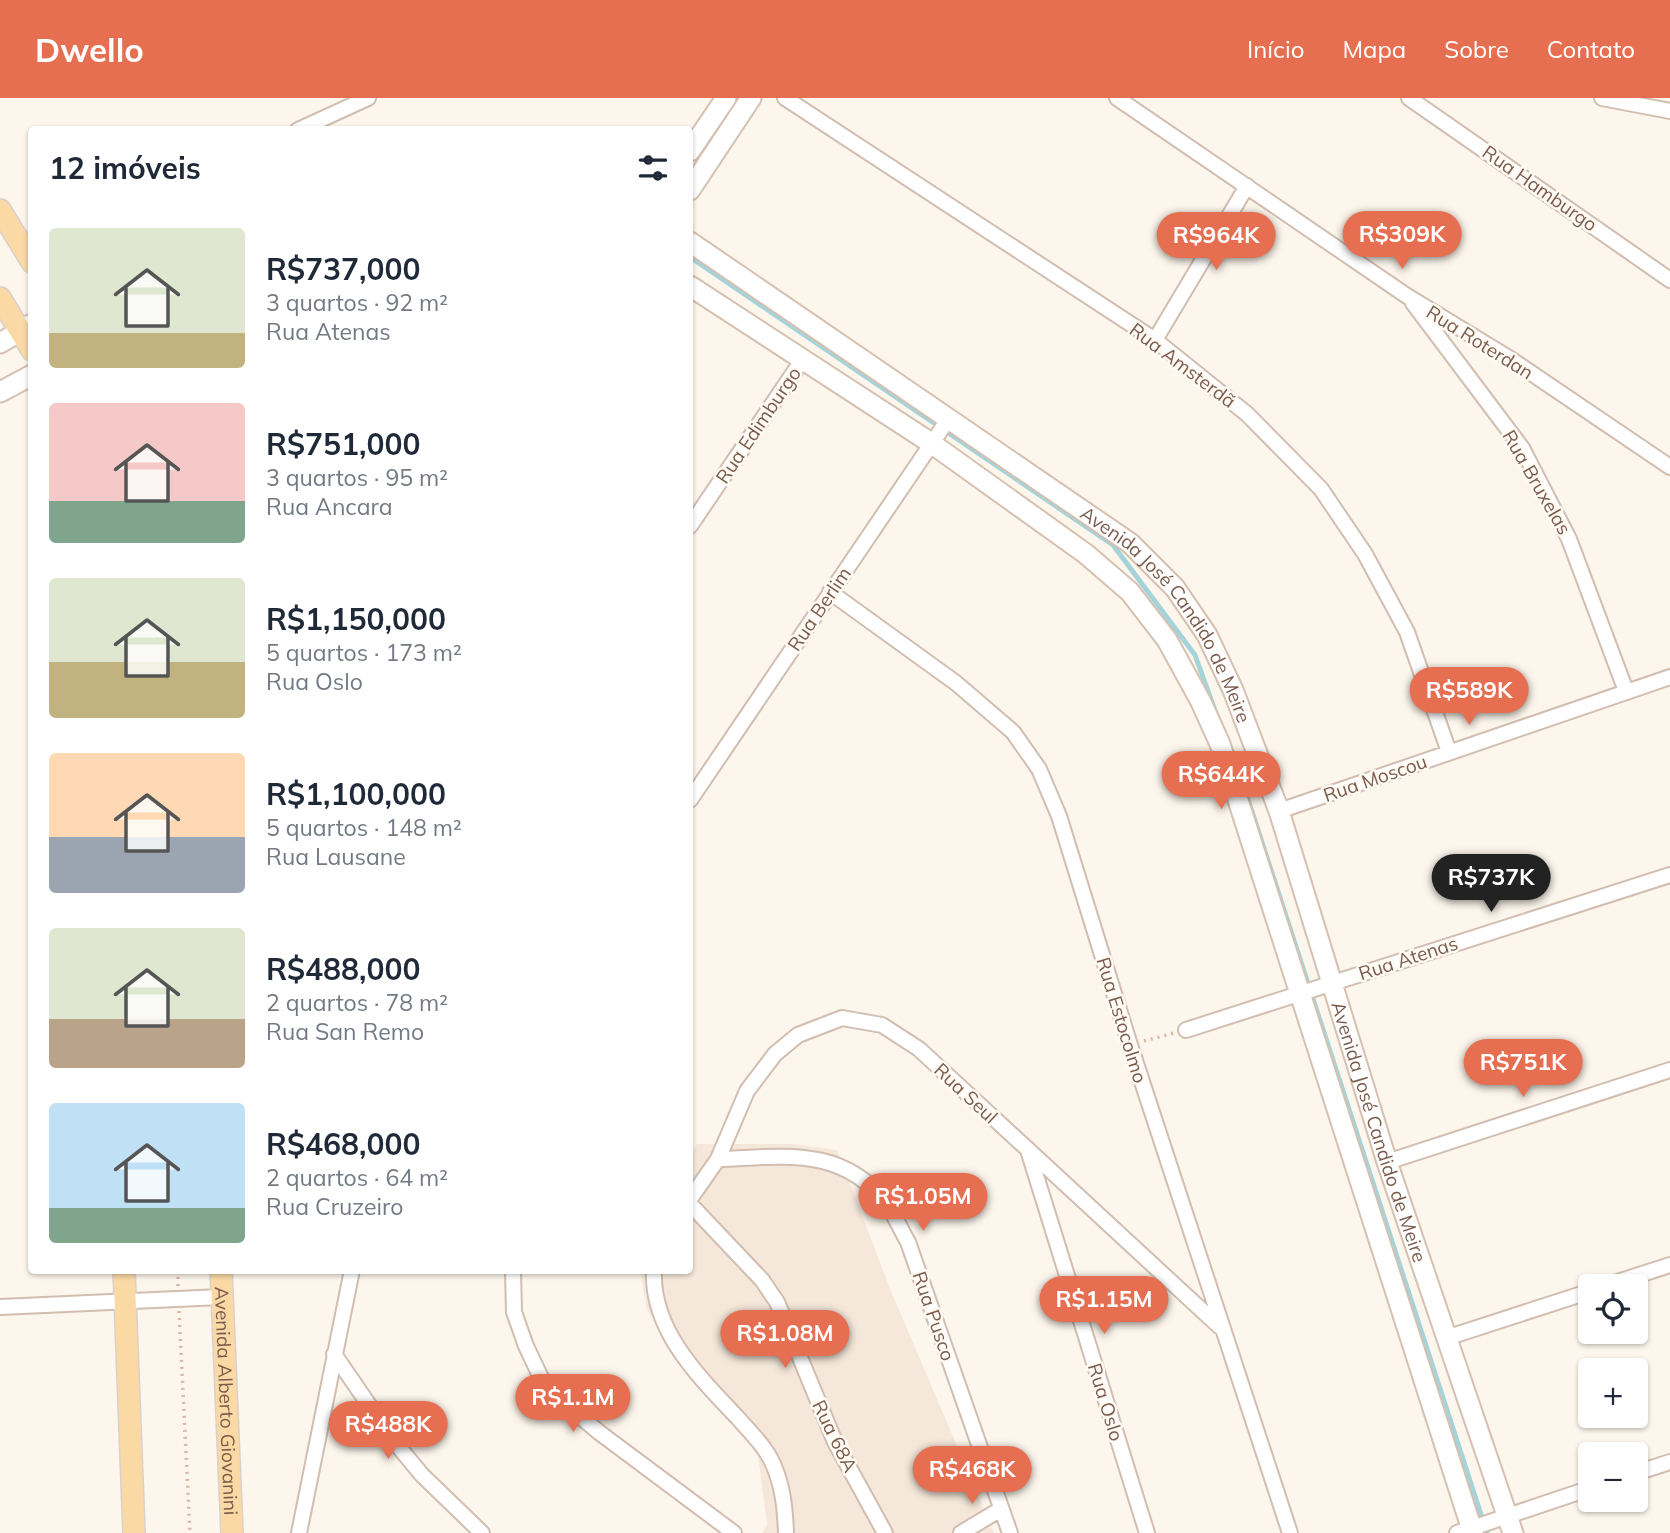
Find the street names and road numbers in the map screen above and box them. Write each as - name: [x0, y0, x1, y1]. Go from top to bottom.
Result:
- street label: Rua Hamburgo: [1478, 140, 1602, 236]
- street label: Rua Roterdan: [1422, 300, 1538, 384]
- street label: Rua Amsterdã: [1125, 317, 1241, 413]
- street label: Rua Edimburgo: [710, 362, 806, 488]
- street label: Rua Bruxelas: [1497, 425, 1577, 539]
- street label: Avenida José Candido de Meire: [1076, 501, 1256, 726]
- street label: Rua Berlim: [782, 562, 856, 656]
- street label: Rua Moscou: [1320, 749, 1430, 807]
- street label: Rua Atenas: [1355, 931, 1461, 985]
- street label: Rua Estocolmo: [1091, 954, 1153, 1086]
- street label: Avenida José Candido de Meire: [1326, 998, 1432, 1265]
- street label: Rua Seul: [929, 1058, 1003, 1128]
- street label: Rua Pusco: [907, 1268, 961, 1364]
- street label: Avenida Alberto Giovanini: [210, 1286, 243, 1516]
- street label: Rua Oslo: [1083, 1360, 1129, 1444]
- street label: Rua 68A: [807, 1396, 863, 1476]

